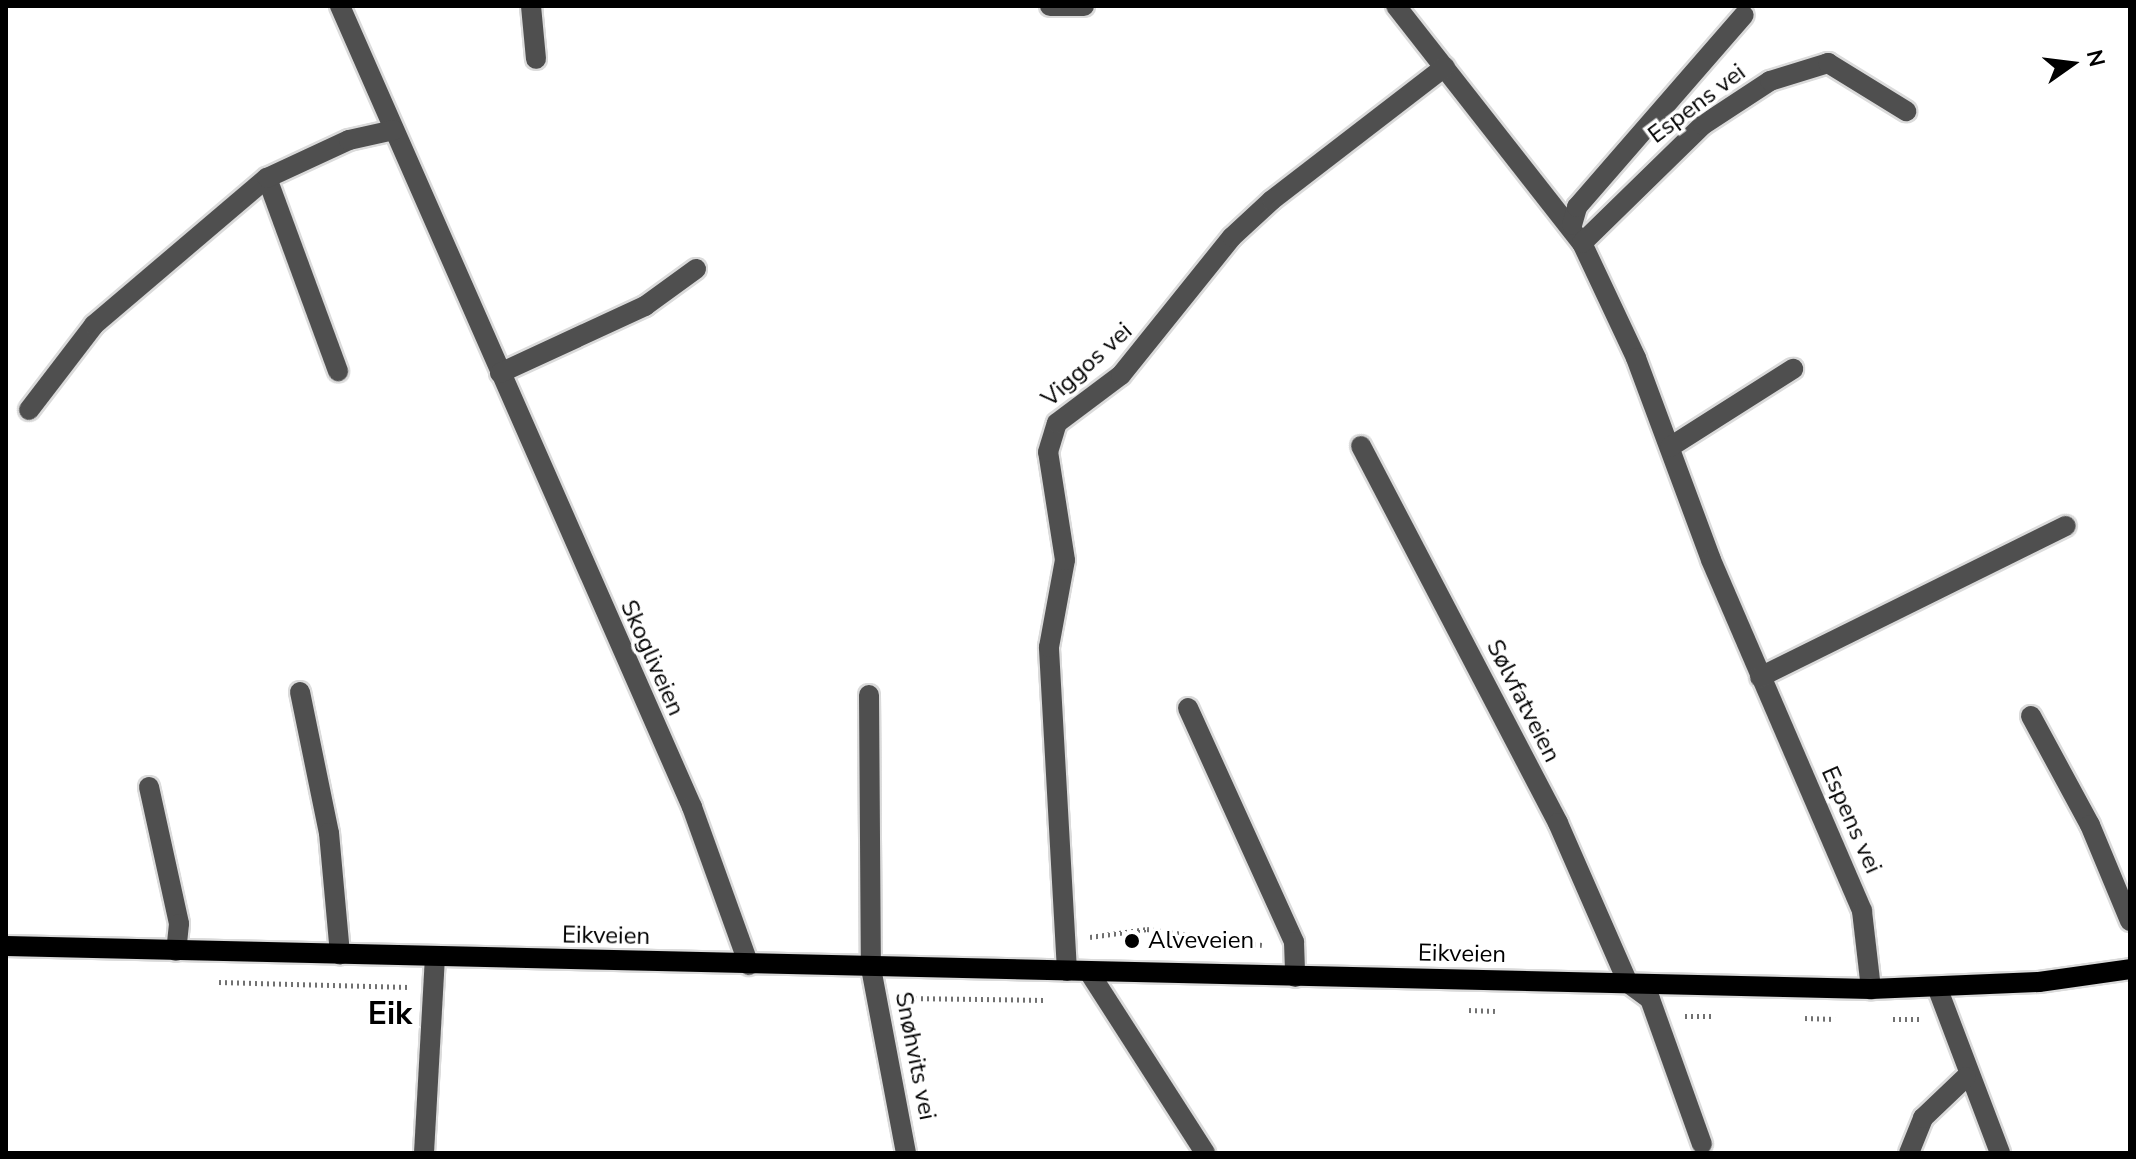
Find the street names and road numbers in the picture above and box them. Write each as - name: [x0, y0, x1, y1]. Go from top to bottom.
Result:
- street label: Espens vei: [1643, 58, 1751, 150]
- street label: Viggos vei: [1036, 317, 1138, 413]
- street label: Skogliveien: [614, 596, 690, 720]
- street label: Sølvfatveien: [1480, 635, 1566, 767]
- street label: Espens vei: [1815, 762, 1887, 878]
- street label: Eikveien: [562, 921, 650, 951]
- street label: Eikveien: [1418, 939, 1506, 969]
- street label: Snøhvits vei: [888, 990, 942, 1122]

